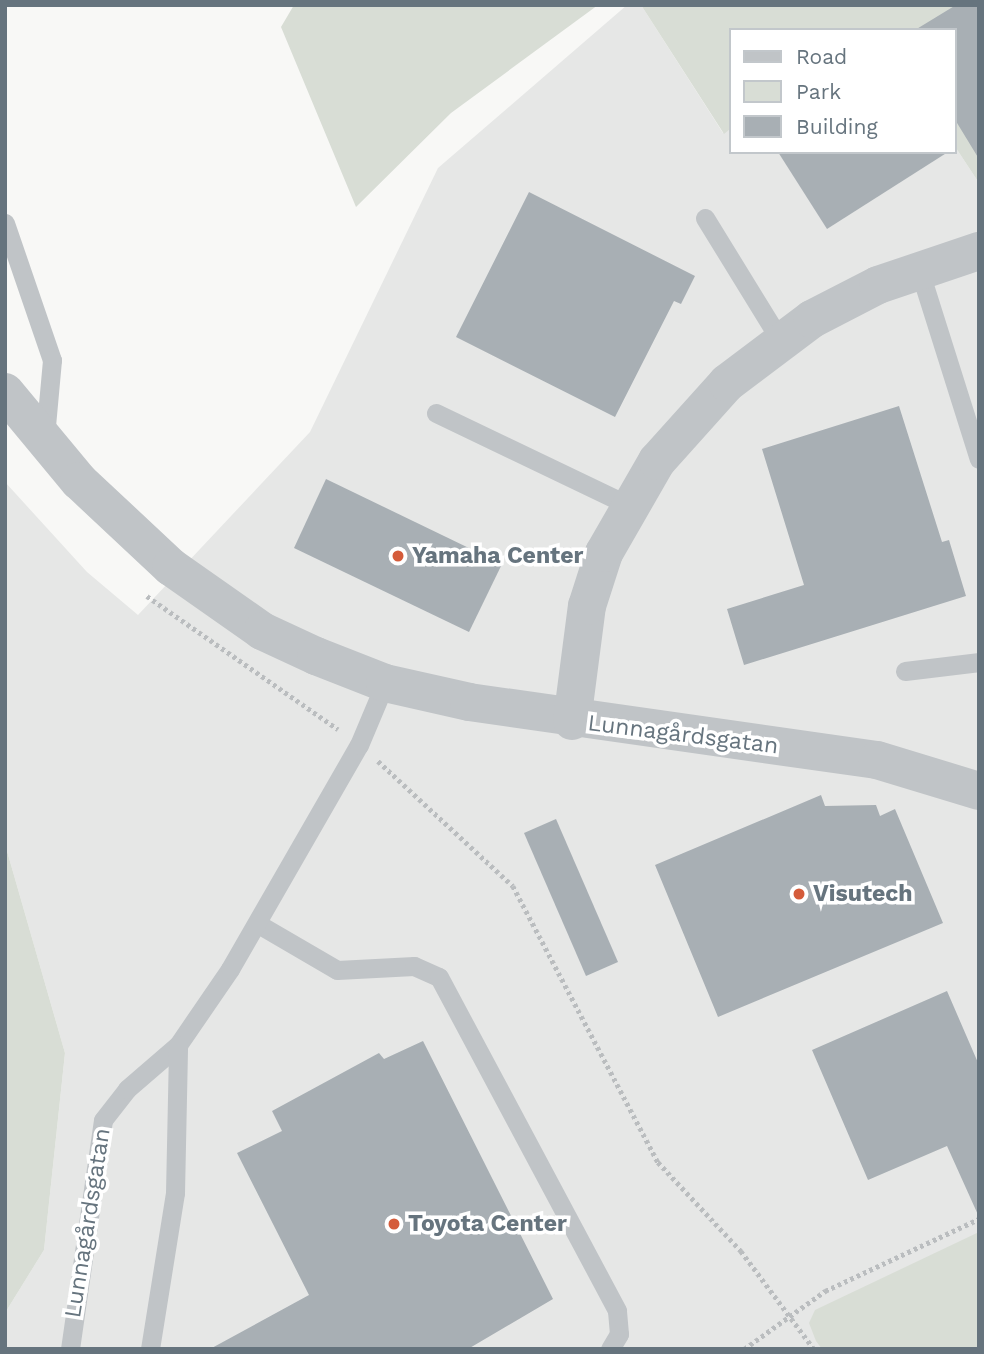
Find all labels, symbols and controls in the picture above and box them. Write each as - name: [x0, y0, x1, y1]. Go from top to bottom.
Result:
- legend: [729, 28, 956, 154]
- text: Road: [796, 44, 847, 69]
- text: Park: [796, 79, 841, 104]
- text: Building: [796, 114, 878, 139]
- place label: Yamaha Center: [412, 542, 584, 570]
- marker: Yamaha Center: [390, 548, 406, 564]
- street label: Lunnagårdsgatan: [586, 710, 780, 760]
- place label: Visutech: [813, 880, 913, 908]
- marker: Visutech: [791, 886, 807, 902]
- street label: Lunnagårdsgatan: [59, 1126, 117, 1320]
- place label: Toyota Center: [408, 1210, 567, 1238]
- marker: Toyota Center: [386, 1216, 402, 1232]

